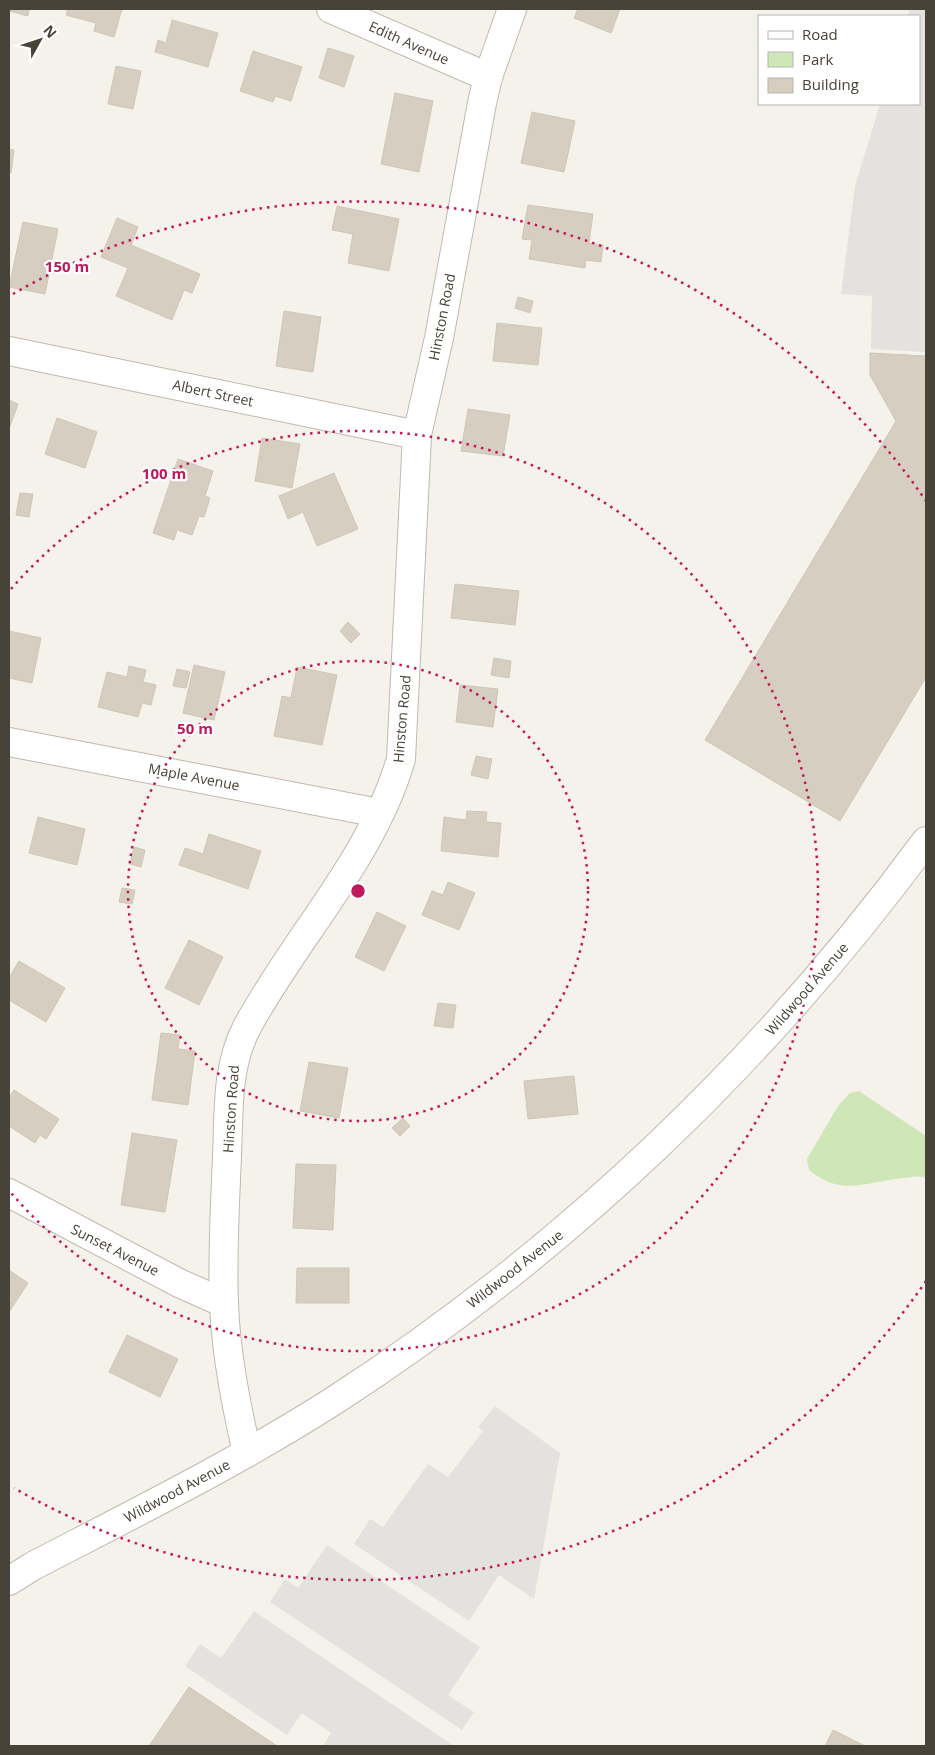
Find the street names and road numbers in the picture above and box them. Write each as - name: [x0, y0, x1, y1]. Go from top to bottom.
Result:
- street label: Edith Avenue: [366, 16, 452, 69]
- street label: Hinston Road: [424, 272, 459, 362]
- street label: Albert Street: [171, 375, 255, 410]
- street label: Hinston Road: [388, 674, 415, 764]
- street label: Maple Avenue: [147, 758, 242, 795]
- street label: Wildwood Avenue: [761, 938, 852, 1039]
- street label: Hinston Road: [218, 1064, 243, 1154]
- street label: Sunset Avenue: [68, 1219, 163, 1280]
- street label: Wildwood Avenue: [463, 1225, 567, 1312]
- street label: Wildwood Avenue: [121, 1455, 233, 1526]

